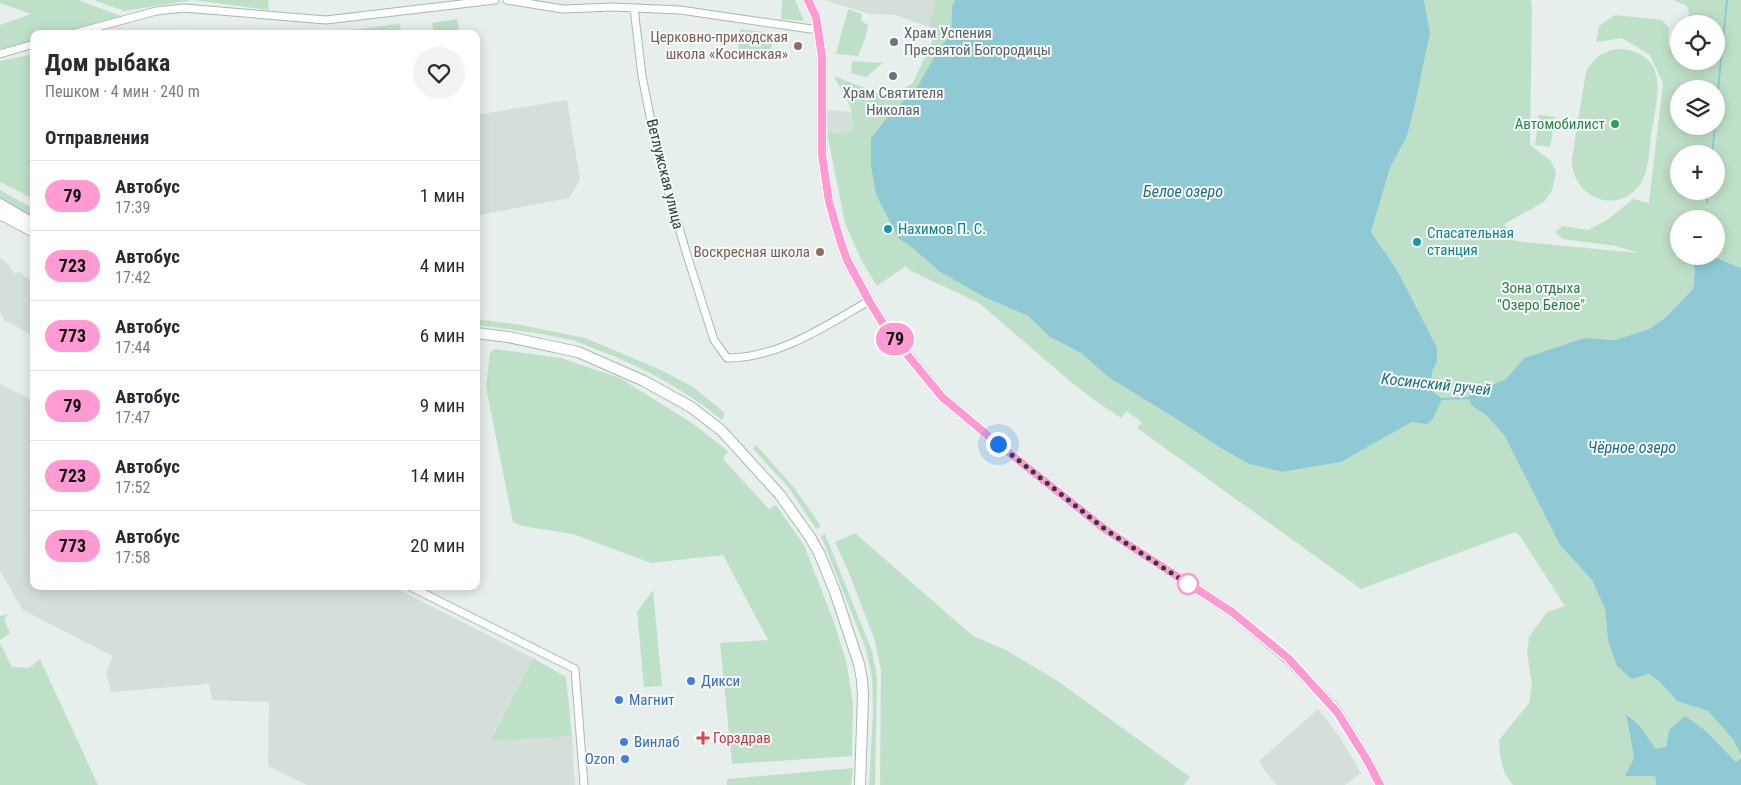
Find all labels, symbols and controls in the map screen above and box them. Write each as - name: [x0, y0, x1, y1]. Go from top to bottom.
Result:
- map controls: [1670, 15, 1725, 265]
- button: locate: [1670, 15, 1725, 70]
- place label: Храм Успения Пресвятой Богородицы: [904, 24, 1051, 59]
- place label: Церковно-приходская школа «Косинская»: [650, 28, 788, 63]
- marker: Храм Успения Пресвятой Богородицы: [888, 36, 900, 48]
- marker: Церковно-приходская школа «Косинская»: [792, 40, 804, 52]
- button: heart: [413, 47, 465, 99]
- text: Дом рыбака: [45, 49, 170, 77]
- marker: Храм Святителя Николая: [887, 70, 899, 82]
- button: layers: [1670, 80, 1725, 135]
- text: Пешком · 4 мин · 240 m: [45, 82, 200, 101]
- place label: Храм Святителя Николая: [842, 84, 944, 119]
- place label: Автомобилист: [1515, 115, 1605, 133]
- street label: Ветлужская улица: [643, 117, 687, 231]
- marker: Автомобилист: [1609, 118, 1621, 130]
- text: Отправления: [45, 126, 149, 149]
- button: +: [1670, 145, 1725, 200]
- text: Автобус: [115, 175, 180, 198]
- water label: Белое озеро: [1143, 182, 1223, 201]
- text: 1 мин: [420, 184, 465, 207]
- text: 79: [63, 185, 82, 206]
- text: 17:39: [115, 198, 150, 217]
- button: −: [1670, 210, 1725, 265]
- place label: Нахимов П. С.: [898, 220, 986, 238]
- marker: Нахимов П. С.: [882, 223, 894, 235]
- place label: Спасательная станция: [1427, 224, 1514, 259]
- marker: Спасательная станция: [1411, 236, 1423, 248]
- place label: Воскресная школа: [693, 243, 810, 261]
- text: Автобус: [115, 245, 180, 268]
- marker: Воскресная школа: [814, 246, 826, 258]
- text: 4 мин: [420, 254, 465, 277]
- text: 723: [59, 255, 86, 276]
- text: 17:42: [115, 268, 150, 287]
- park label: Зона отдыха "Озеро Белое": [1497, 279, 1585, 314]
- text: Автобус: [115, 315, 180, 338]
- line badge: 79: [872, 323, 918, 355]
- text: 6 мин: [420, 324, 465, 347]
- text: 773: [59, 325, 86, 346]
- text: 79: [886, 328, 904, 349]
- text: 17:44: [115, 338, 150, 357]
- water label: Косинский ручей: [1380, 369, 1492, 399]
- text: Автобус: [115, 385, 180, 408]
- text: 9 мин: [420, 394, 465, 417]
- text: 79: [63, 395, 82, 416]
- text: 17:47: [115, 408, 150, 427]
- your location: [986, 432, 1011, 457]
- water label: Чёрное озеро: [1588, 438, 1676, 457]
- text: Автобус: [115, 455, 180, 478]
- text: 14 мин: [410, 464, 465, 487]
- text: 723: [59, 465, 86, 486]
- text: 17:52: [115, 478, 150, 497]
- text: Автобус: [115, 525, 180, 548]
- text: 20 мин: [410, 534, 465, 557]
- text: 773: [59, 535, 86, 556]
- text: 17:58: [115, 548, 150, 567]
- unlabelled marker: [1177, 573, 1199, 595]
- place label: Дикси: [701, 672, 740, 690]
- marker: Дикси: [685, 675, 697, 687]
- place label: Магнит: [629, 691, 675, 709]
- marker: Магнит: [613, 694, 625, 706]
- place label: Горздрав: [713, 729, 771, 747]
- marker: Горздрав: [697, 732, 709, 744]
- place label: Винлаб: [634, 733, 680, 751]
- marker: Винлаб: [618, 736, 630, 748]
- place label: Ozon: [585, 750, 615, 768]
- marker: Ozon: [619, 753, 631, 765]

